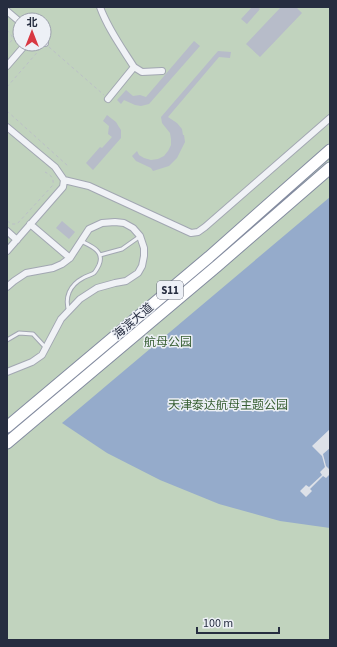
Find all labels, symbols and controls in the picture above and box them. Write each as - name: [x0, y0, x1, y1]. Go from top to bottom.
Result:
- north arrow: [12, 12, 52, 52]
- text: 北: [27, 15, 38, 30]
- road number: S11: [157, 281, 183, 299]
- street label: 海滨大道: [109, 299, 157, 343]
- park label: 航母公园: [144, 334, 192, 351]
- park label: 天津泰达航母主题公园: [168, 397, 288, 414]
- scale bar: [197, 609, 279, 635]
- text: 100 m: [203, 615, 233, 632]

